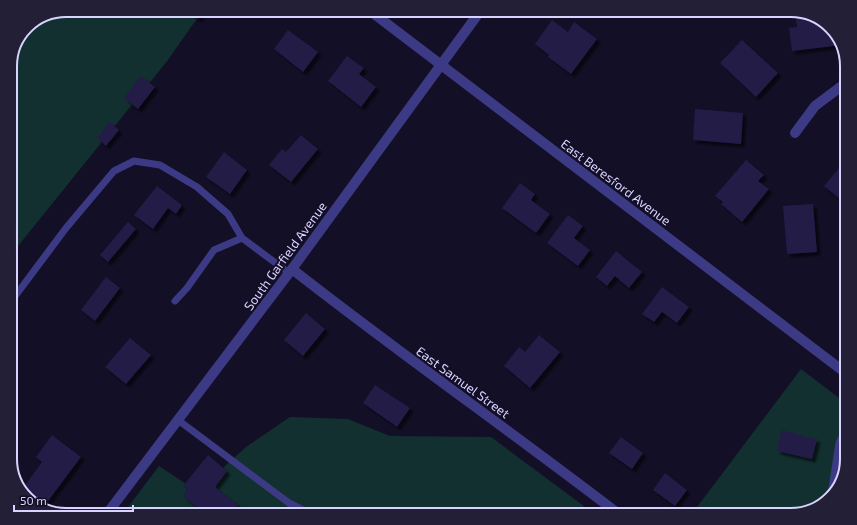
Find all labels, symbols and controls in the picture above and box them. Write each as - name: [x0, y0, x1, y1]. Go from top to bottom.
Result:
- street label: East Beresford Avenue: [558, 135, 674, 229]
- street label: South Garfield Avenue: [240, 199, 330, 313]
- street label: East Samuel Street: [413, 343, 513, 421]
- scale bar: [14, 487, 133, 513]
- text: 50 m: [20, 493, 47, 507]

